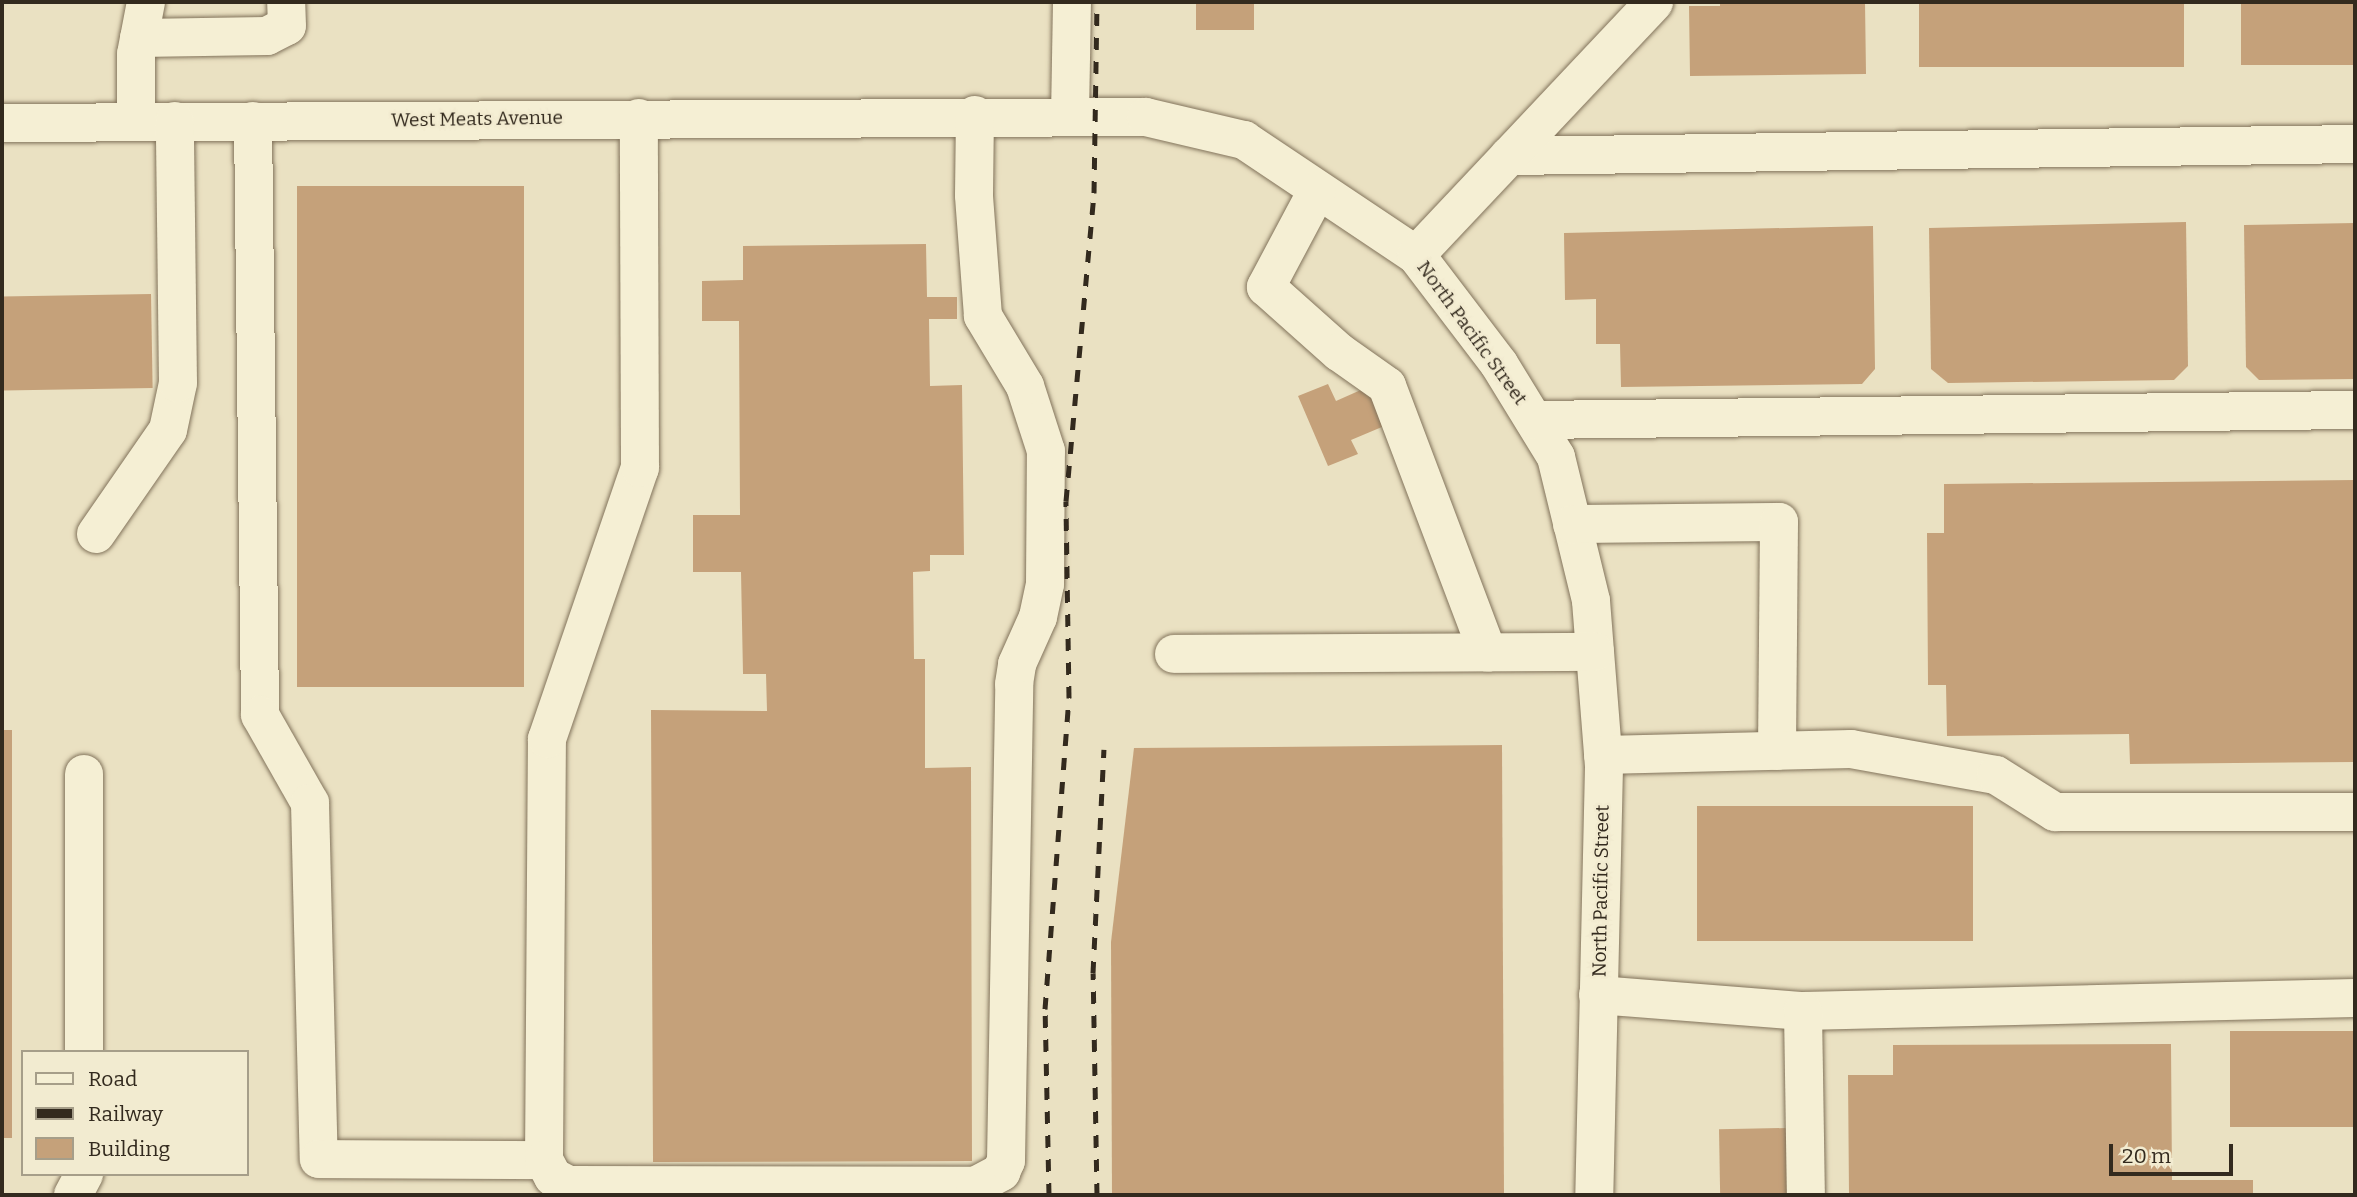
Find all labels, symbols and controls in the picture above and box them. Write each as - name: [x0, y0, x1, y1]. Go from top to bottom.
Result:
- street label: West Meats Avenue: [391, 106, 563, 132]
- street label: North Pacific Street: [1412, 257, 1532, 409]
- street label: North Pacific Street: [1588, 805, 1614, 977]
- legend: [21, 1050, 248, 1176]
- text: Road: [88, 1066, 137, 1092]
- text: Railway: [88, 1101, 163, 1127]
- scale bar: [2112, 1130, 2236, 1174]
- text: Building: [88, 1136, 170, 1162]
- text: 20 m: [2122, 1143, 2171, 1169]

